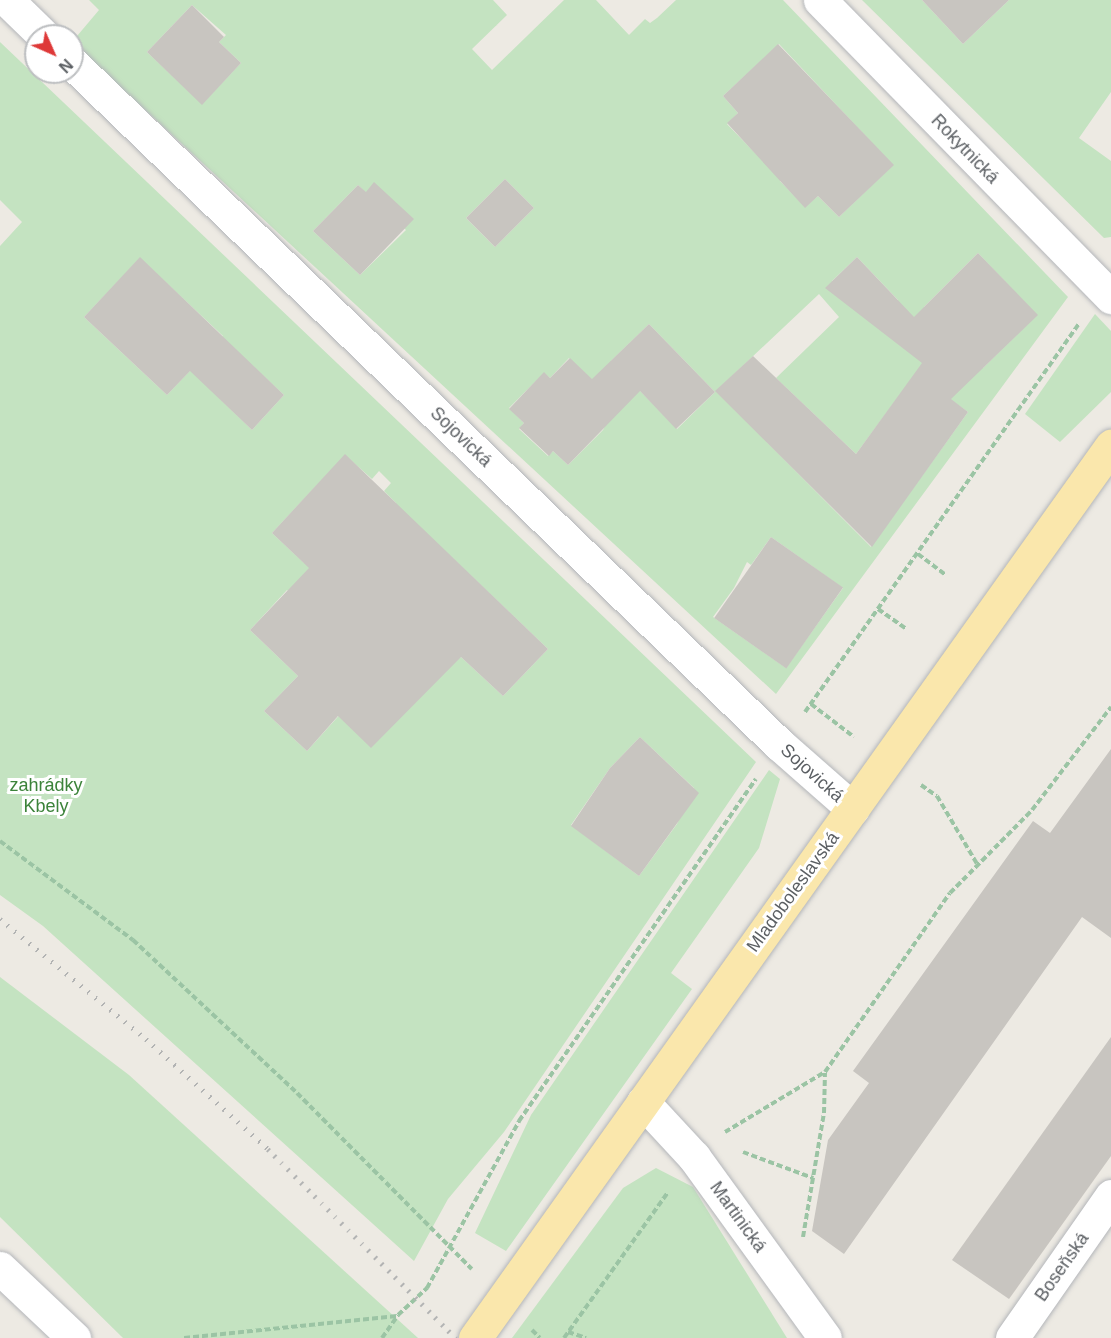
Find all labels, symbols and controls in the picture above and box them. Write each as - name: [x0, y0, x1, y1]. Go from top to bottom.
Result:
- north arrow: [24, 24, 84, 84]
- text: N: [56, 56, 76, 76]
- street label: Rokytnická: [927, 110, 1003, 188]
- street label: Sojovická: [426, 402, 496, 472]
- street label: Sojovická: [776, 739, 848, 807]
- park label: zahrádky Kbely: [9, 775, 83, 818]
- street label: Mladoboleslavská: [742, 828, 844, 956]
- street label: Martinická: [705, 1177, 771, 1257]
- street label: Boseňská: [1030, 1228, 1094, 1306]

